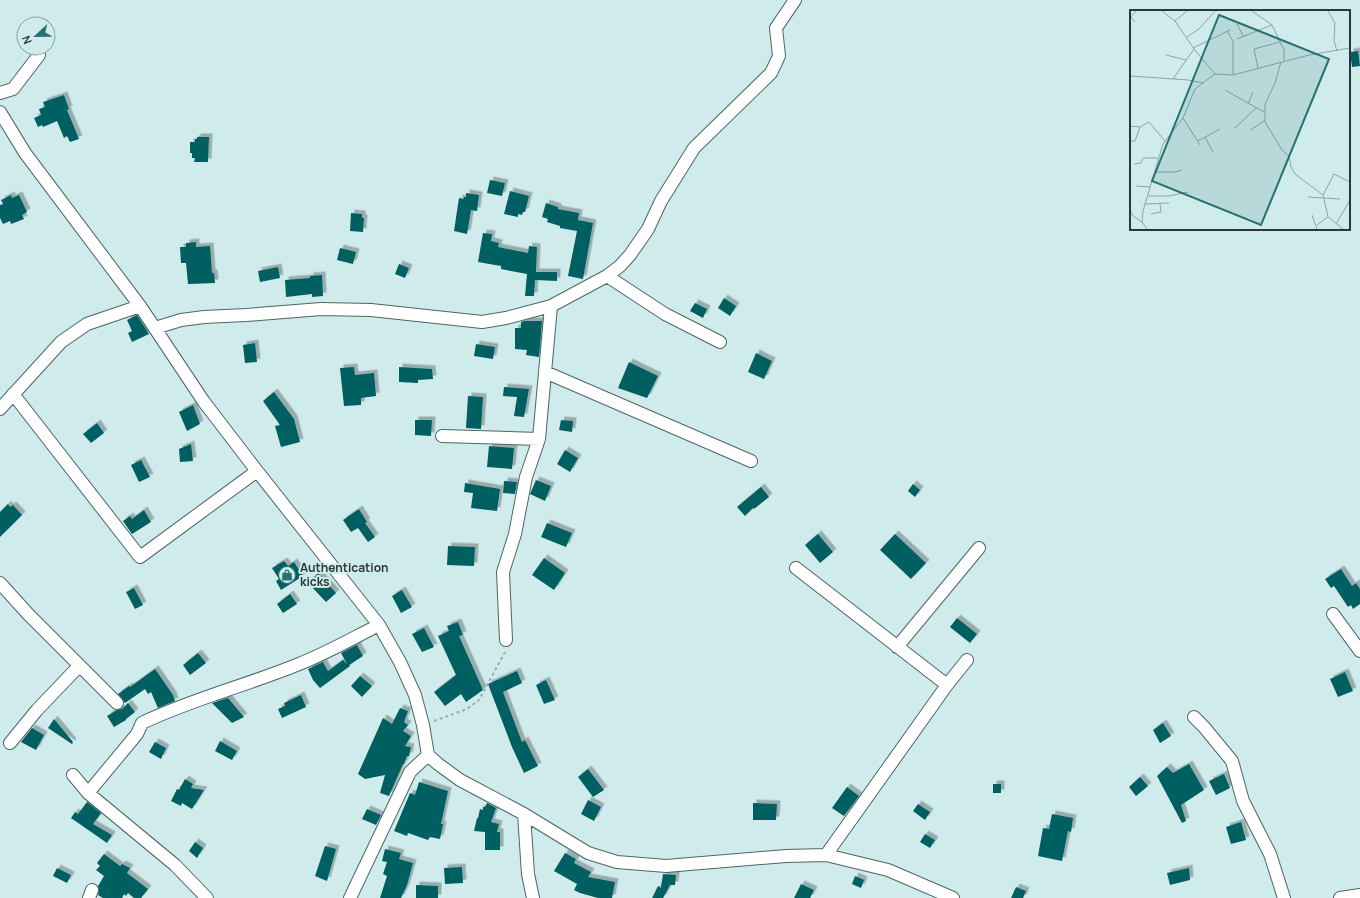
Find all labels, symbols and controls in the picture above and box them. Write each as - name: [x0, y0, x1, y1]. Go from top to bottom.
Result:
- inset map: [1130, 10, 1350, 230]
- north arrow: [16, 16, 56, 56]
- text: N: [18, 33, 35, 46]
- place label: Authentication kicks: [300, 559, 389, 590]
- shop icon: Authentication kicks: [277, 565, 297, 585]

